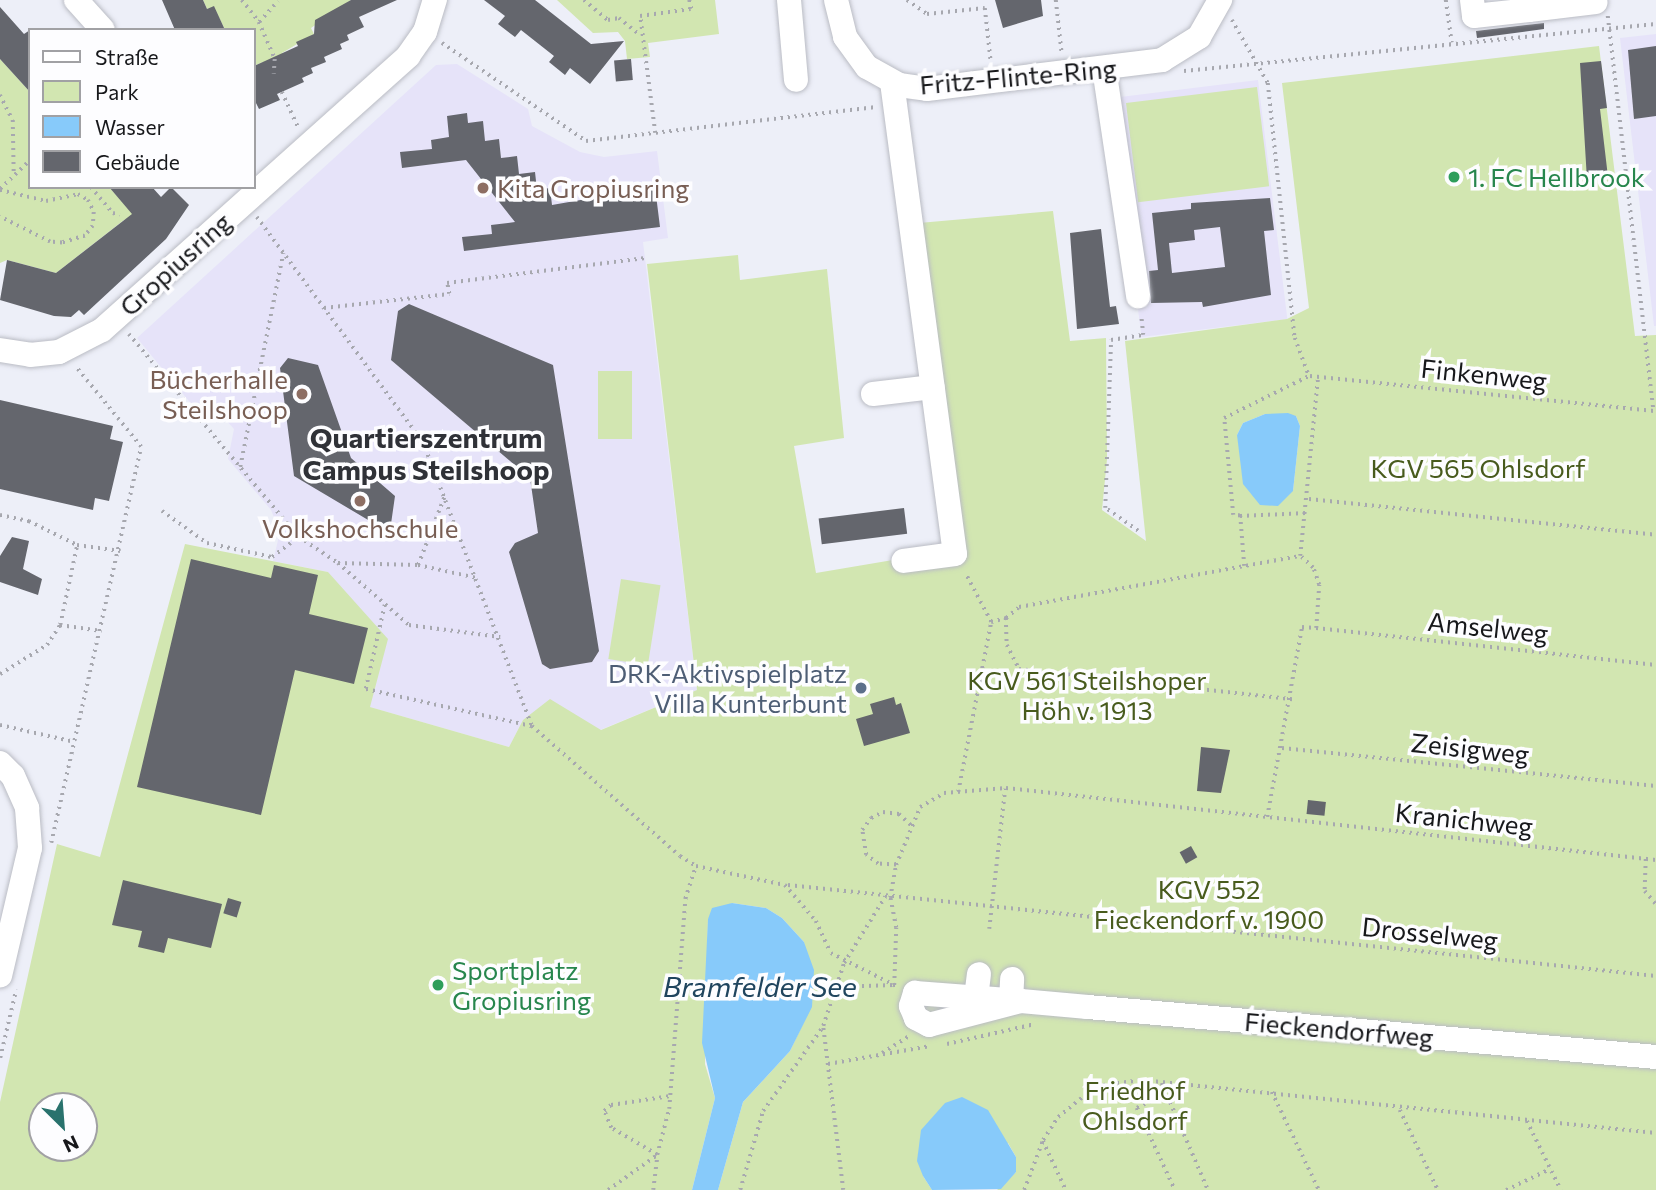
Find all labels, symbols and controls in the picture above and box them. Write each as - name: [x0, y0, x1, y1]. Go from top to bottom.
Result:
- legend: [28, 28, 256, 189]
- text: Straße: [95, 44, 159, 69]
- street label: Fritz-Flinte-Ring: [918, 52, 1118, 100]
- text: Park: [95, 79, 139, 104]
- text: Wasser: [95, 114, 165, 139]
- text: Gebäude: [95, 149, 180, 174]
- place label: 1. FC Hellbrook: [1468, 161, 1645, 193]
- marker: 1. FC Hellbrook: [1446, 169, 1462, 185]
- place label: Kita Gropiusring: [497, 172, 689, 204]
- marker: Kita Gropiusring: [475, 180, 491, 196]
- street label: Gropiusring: [113, 206, 237, 322]
- street label: Finkenweg: [1419, 352, 1549, 396]
- place label: Bücherhalle Steilshoop: [149, 363, 288, 424]
- marker: Bücherhalle Steilshoop: [294, 386, 310, 402]
- district label: Quartierszentrum Campus Steilshoop: [303, 420, 549, 486]
- park label: KGV 565 Ohlsdorf: [1371, 452, 1585, 484]
- marker: Volkshochschule: [352, 493, 368, 509]
- place label: Volkshochschule: [262, 512, 458, 544]
- street label: Amselweg: [1426, 605, 1550, 649]
- place label: DRK-Aktivspielplatz Villa Kunterbunt: [608, 657, 847, 718]
- park label: KGV 561 Steilshoper Höh v. 1913: [967, 664, 1207, 726]
- marker: DRK-Aktivspielplatz Villa Kunterbunt: [853, 680, 869, 696]
- street label: Zeisigweg: [1409, 726, 1531, 770]
- street label: Kranichweg: [1394, 796, 1534, 842]
- park label: KGV 552 Fieckendorf v. 1900: [1094, 873, 1324, 934]
- street label: Drosselweg: [1361, 910, 1499, 956]
- place label: Sportplatz Gropiusring: [452, 954, 591, 1016]
- water label: Bramfelder See: [663, 969, 857, 1003]
- marker: Sportplatz Gropiusring: [430, 977, 446, 993]
- street label: Fieckendorfweg: [1243, 1005, 1435, 1053]
- park label: Friedhof Ohlsdorf: [1082, 1074, 1188, 1136]
- north arrow: [28, 1092, 98, 1162]
- text: N: [60, 1131, 83, 1158]

